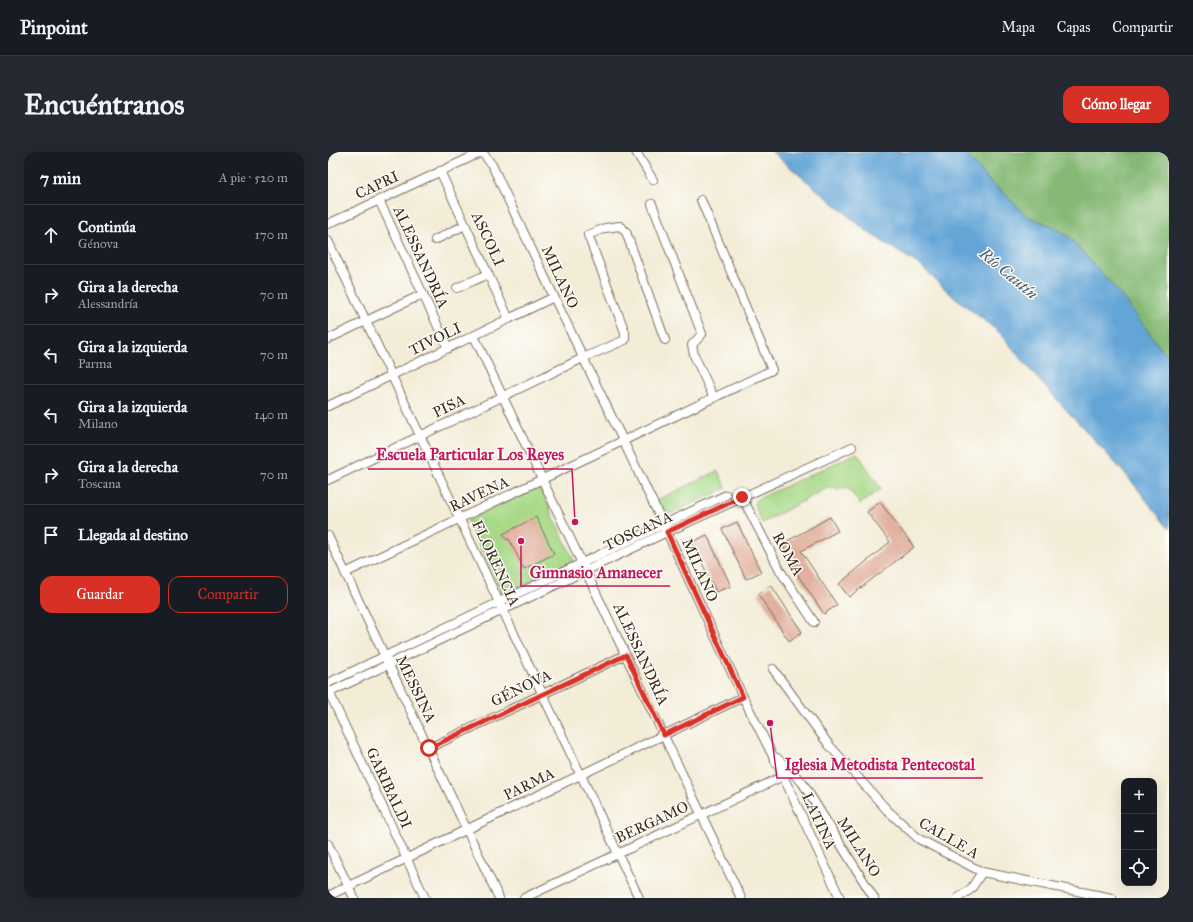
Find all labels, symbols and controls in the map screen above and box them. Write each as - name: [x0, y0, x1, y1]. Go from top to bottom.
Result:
- text: Pinpoint: [20, 16, 88, 39]
- text: Mapa: [1002, 19, 1035, 36]
- text: Capas: [1057, 19, 1090, 36]
- text: Compartir: [1112, 19, 1173, 36]
- button: Cómo llegar: [1063, 86, 1169, 123]
- text: Encuéntranos: [24, 87, 185, 122]
- street label: CAPRI: [352, 167, 402, 203]
- text: 7 min: [40, 168, 81, 189]
- text: A pie · 520 m: [219, 170, 288, 186]
- street label: ALESSANDRÍA: [389, 202, 453, 311]
- street label: ASCOLI: [467, 208, 508, 269]
- text: Continúa: [78, 218, 136, 236]
- icon: ahead: [40, 224, 62, 246]
- text: 170 m: [255, 227, 288, 243]
- text: Génova: [78, 236, 118, 252]
- street label: MILANO: [538, 243, 582, 311]
- water label: Río Cautín: [975, 243, 1042, 303]
- text: Gira a la derecha: [78, 278, 178, 296]
- icon: right: [40, 284, 62, 306]
- text: 70 m: [260, 287, 288, 303]
- text: Alessandría: [78, 296, 138, 312]
- street label: TIVOLI: [406, 319, 464, 359]
- text: Gira a la izquierda: [78, 338, 187, 356]
- icon: left: [40, 344, 62, 366]
- text: 70 m: [260, 347, 288, 363]
- text: Parma: [78, 356, 112, 372]
- street label: PISA: [430, 391, 468, 421]
- text: Gira a la izquierda: [78, 398, 187, 416]
- icon: left: [40, 404, 62, 426]
- text: 140 m: [254, 407, 288, 423]
- text: Milano: [78, 416, 118, 432]
- callout: Escuela Particular Los Reyes: [368, 441, 572, 469]
- text: Escuela Particular Los Reyes: [376, 445, 564, 465]
- text: Gira a la derecha: [78, 458, 178, 476]
- icon: right: [40, 464, 62, 486]
- text: 70 m: [260, 467, 288, 483]
- street label: RAVENA: [446, 472, 512, 516]
- text: Toscana: [78, 476, 121, 492]
- route end: [733, 488, 751, 506]
- street label: TOSCANA: [601, 507, 675, 555]
- street label: FLORENCIA: [468, 517, 524, 609]
- icon: arrive: [40, 524, 62, 546]
- text: Llegada al destino: [78, 526, 188, 544]
- street label: ROMA: [769, 529, 807, 579]
- street label: MILANO: [678, 535, 722, 605]
- callout: Gimnasio Amanecer: [521, 558, 670, 586]
- text: Gimnasio Amanecer: [530, 563, 663, 582]
- button: Guardar: [40, 576, 160, 613]
- button: Compartir: [168, 576, 288, 613]
- street label: ALESSANDRÍA: [609, 599, 673, 708]
- street label: MESSINA: [392, 652, 440, 726]
- street label: GÉNOVA: [487, 665, 554, 710]
- route start: [420, 739, 438, 757]
- street label: GARIBALDI: [362, 745, 416, 831]
- callout: Iglesia Metodista Pentecostal: [777, 750, 983, 778]
- text: Iglesia Metodista Pentecostal: [785, 755, 976, 775]
- street label: PARMA: [501, 764, 557, 804]
- map controls: [1121, 778, 1157, 886]
- button: +: [1121, 778, 1157, 814]
- street label: LATINA: [798, 790, 840, 852]
- street label: BERGAMO: [613, 797, 691, 847]
- street label: MILANO: [833, 814, 885, 880]
- street label: CALLE A: [916, 814, 982, 862]
- button: −: [1121, 814, 1157, 850]
- button: locate: [1121, 850, 1157, 886]

